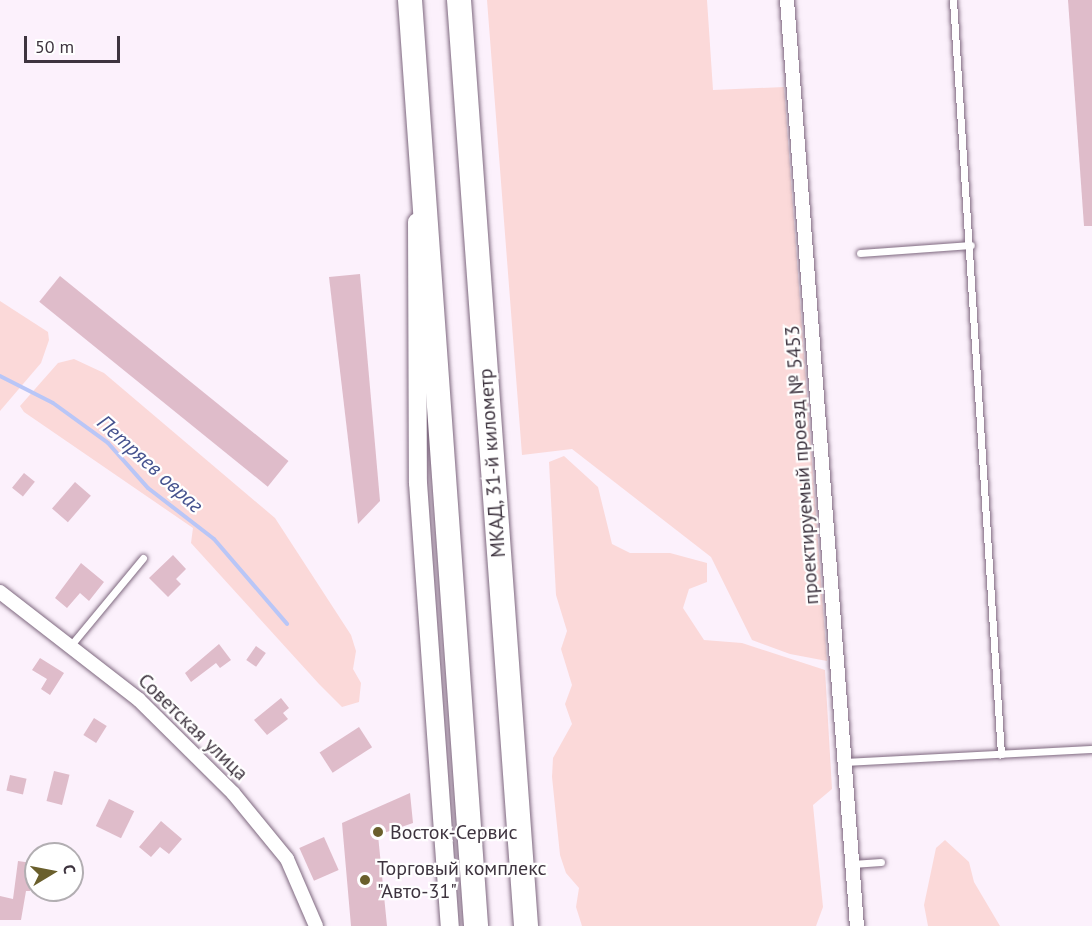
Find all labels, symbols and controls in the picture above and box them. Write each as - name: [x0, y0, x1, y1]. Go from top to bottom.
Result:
- scale bar: [27, 24, 123, 62]
- text: 50 m: [35, 35, 74, 58]
- street label: проектируемый проезд № 5453: [780, 325, 824, 605]
- street label: МКАД, 31-й километр: [473, 367, 511, 559]
- water label: Петряев овраг: [92, 410, 208, 518]
- street label: Советская улица: [133, 669, 253, 785]
- place label: Восток-Сервис: [390, 820, 517, 844]
- marker: Восток-Сервис: [371, 825, 385, 839]
- north arrow: [24, 842, 84, 902]
- place label: Торговый комплекс "Авто-31": [377, 856, 547, 903]
- text: С: [59, 863, 80, 875]
- marker: Торговый комплекс "Авто-31": [358, 873, 372, 887]

